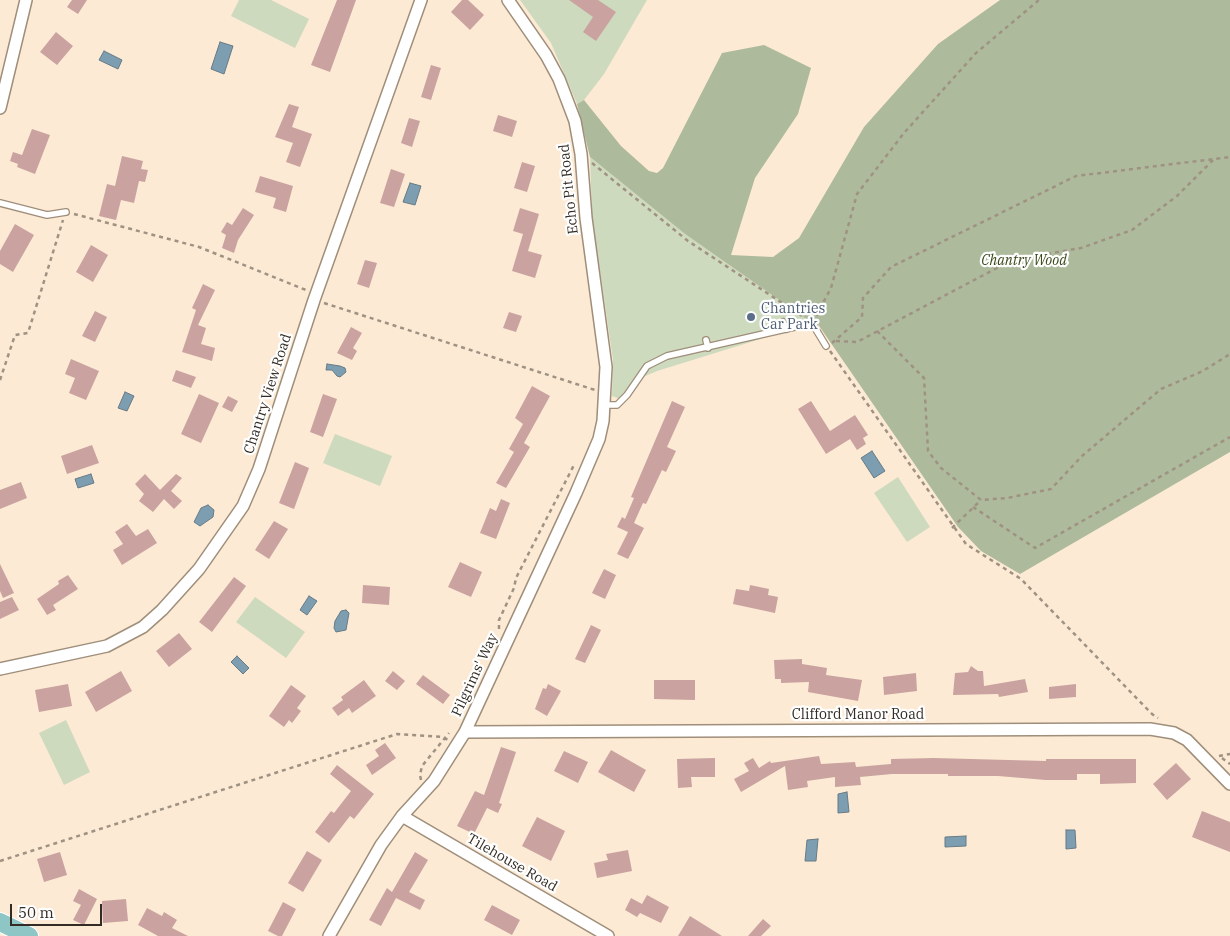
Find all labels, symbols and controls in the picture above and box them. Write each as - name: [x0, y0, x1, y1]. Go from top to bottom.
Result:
- street label: Echo Pit Road: [556, 143, 582, 235]
- park label: Chantry Wood: [981, 253, 1067, 269]
- place label: Chantries Car Park: [761, 301, 825, 334]
- marker: Chantries Car Park: [745, 311, 757, 323]
- street label: Chantry View Road: [241, 332, 295, 456]
- street label: Pilgrims' Way: [448, 631, 502, 719]
- street label: Clifford Manor Road: [792, 707, 924, 723]
- street label: Tilehouse Road: [464, 830, 560, 896]
- scale bar: [12, 894, 105, 926]
- text: 50 m: [18, 903, 54, 922]

